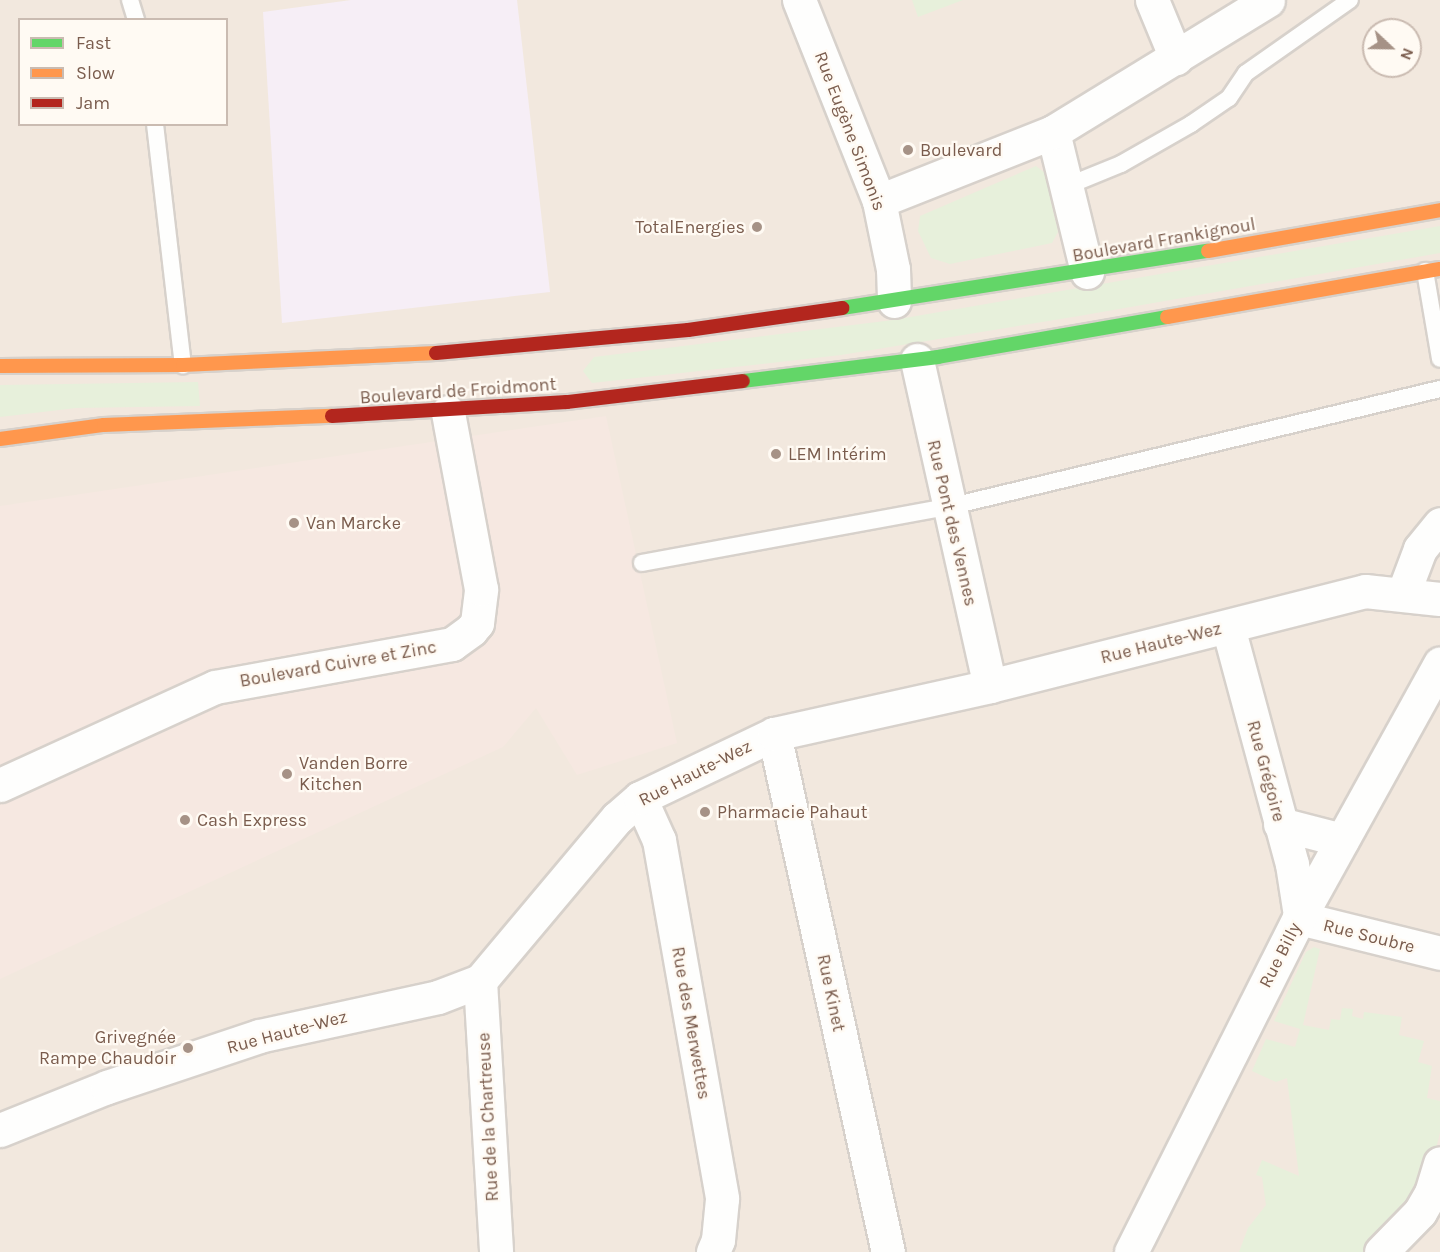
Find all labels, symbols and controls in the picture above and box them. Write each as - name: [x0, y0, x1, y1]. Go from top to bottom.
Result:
- legend: [18, 18, 228, 126]
- north arrow: [1362, 18, 1422, 78]
- text: Fast: [76, 32, 111, 54]
- text: N: [1396, 45, 1418, 63]
- street label: Rue Eugène Simonis: [810, 48, 890, 214]
- text: Slow: [76, 62, 115, 84]
- text: Jam: [76, 92, 110, 114]
- place label: Boulevard: [920, 139, 1002, 161]
- marker: Boulevard: [901, 143, 915, 157]
- street label: Boulevard Frankignoul: [1071, 213, 1257, 267]
- place label: TotalEnergies: [635, 216, 745, 238]
- marker: TotalEnergies: [750, 220, 764, 234]
- street label: Boulevard de Froidmont: [359, 373, 557, 409]
- street label: Rue Pont des Vennes: [922, 438, 982, 608]
- place label: LEM Intérim: [788, 443, 887, 465]
- marker: LEM Intérim: [769, 447, 783, 461]
- place label: Van Marcke: [306, 512, 401, 534]
- marker: Van Marcke: [287, 516, 301, 530]
- street label: Rue Haute-Wez: [1098, 618, 1224, 668]
- street label: Boulevard Cuivre et Zinc: [238, 636, 438, 692]
- street label: Rue Grégoire: [1242, 718, 1290, 824]
- street label: Rue Haute-Wez: [635, 735, 755, 811]
- place label: Vanden Borre Kitchen: [299, 753, 408, 795]
- marker: Vanden Borre Kitchen: [280, 767, 294, 781]
- place label: Pharmacie Pahaut: [717, 801, 867, 823]
- marker: Pharmacie Pahaut: [698, 805, 712, 819]
- place label: Cash Express: [197, 809, 307, 831]
- marker: Cash Express: [178, 813, 192, 827]
- street label: Rue Soubre: [1321, 914, 1417, 958]
- street label: Rue Billy: [1254, 919, 1306, 991]
- street label: Rue des Merwettes: [667, 945, 715, 1101]
- street label: Rue Kinet: [812, 952, 850, 1034]
- street label: Rue Haute-Wez: [224, 1006, 350, 1058]
- place label: Grivegnée Rampe Chaudoir: [39, 1027, 176, 1070]
- street label: Rue de la Chartreuse: [473, 1032, 503, 1202]
- marker: Grivegnée Rampe Chaudoir: [181, 1041, 195, 1055]

